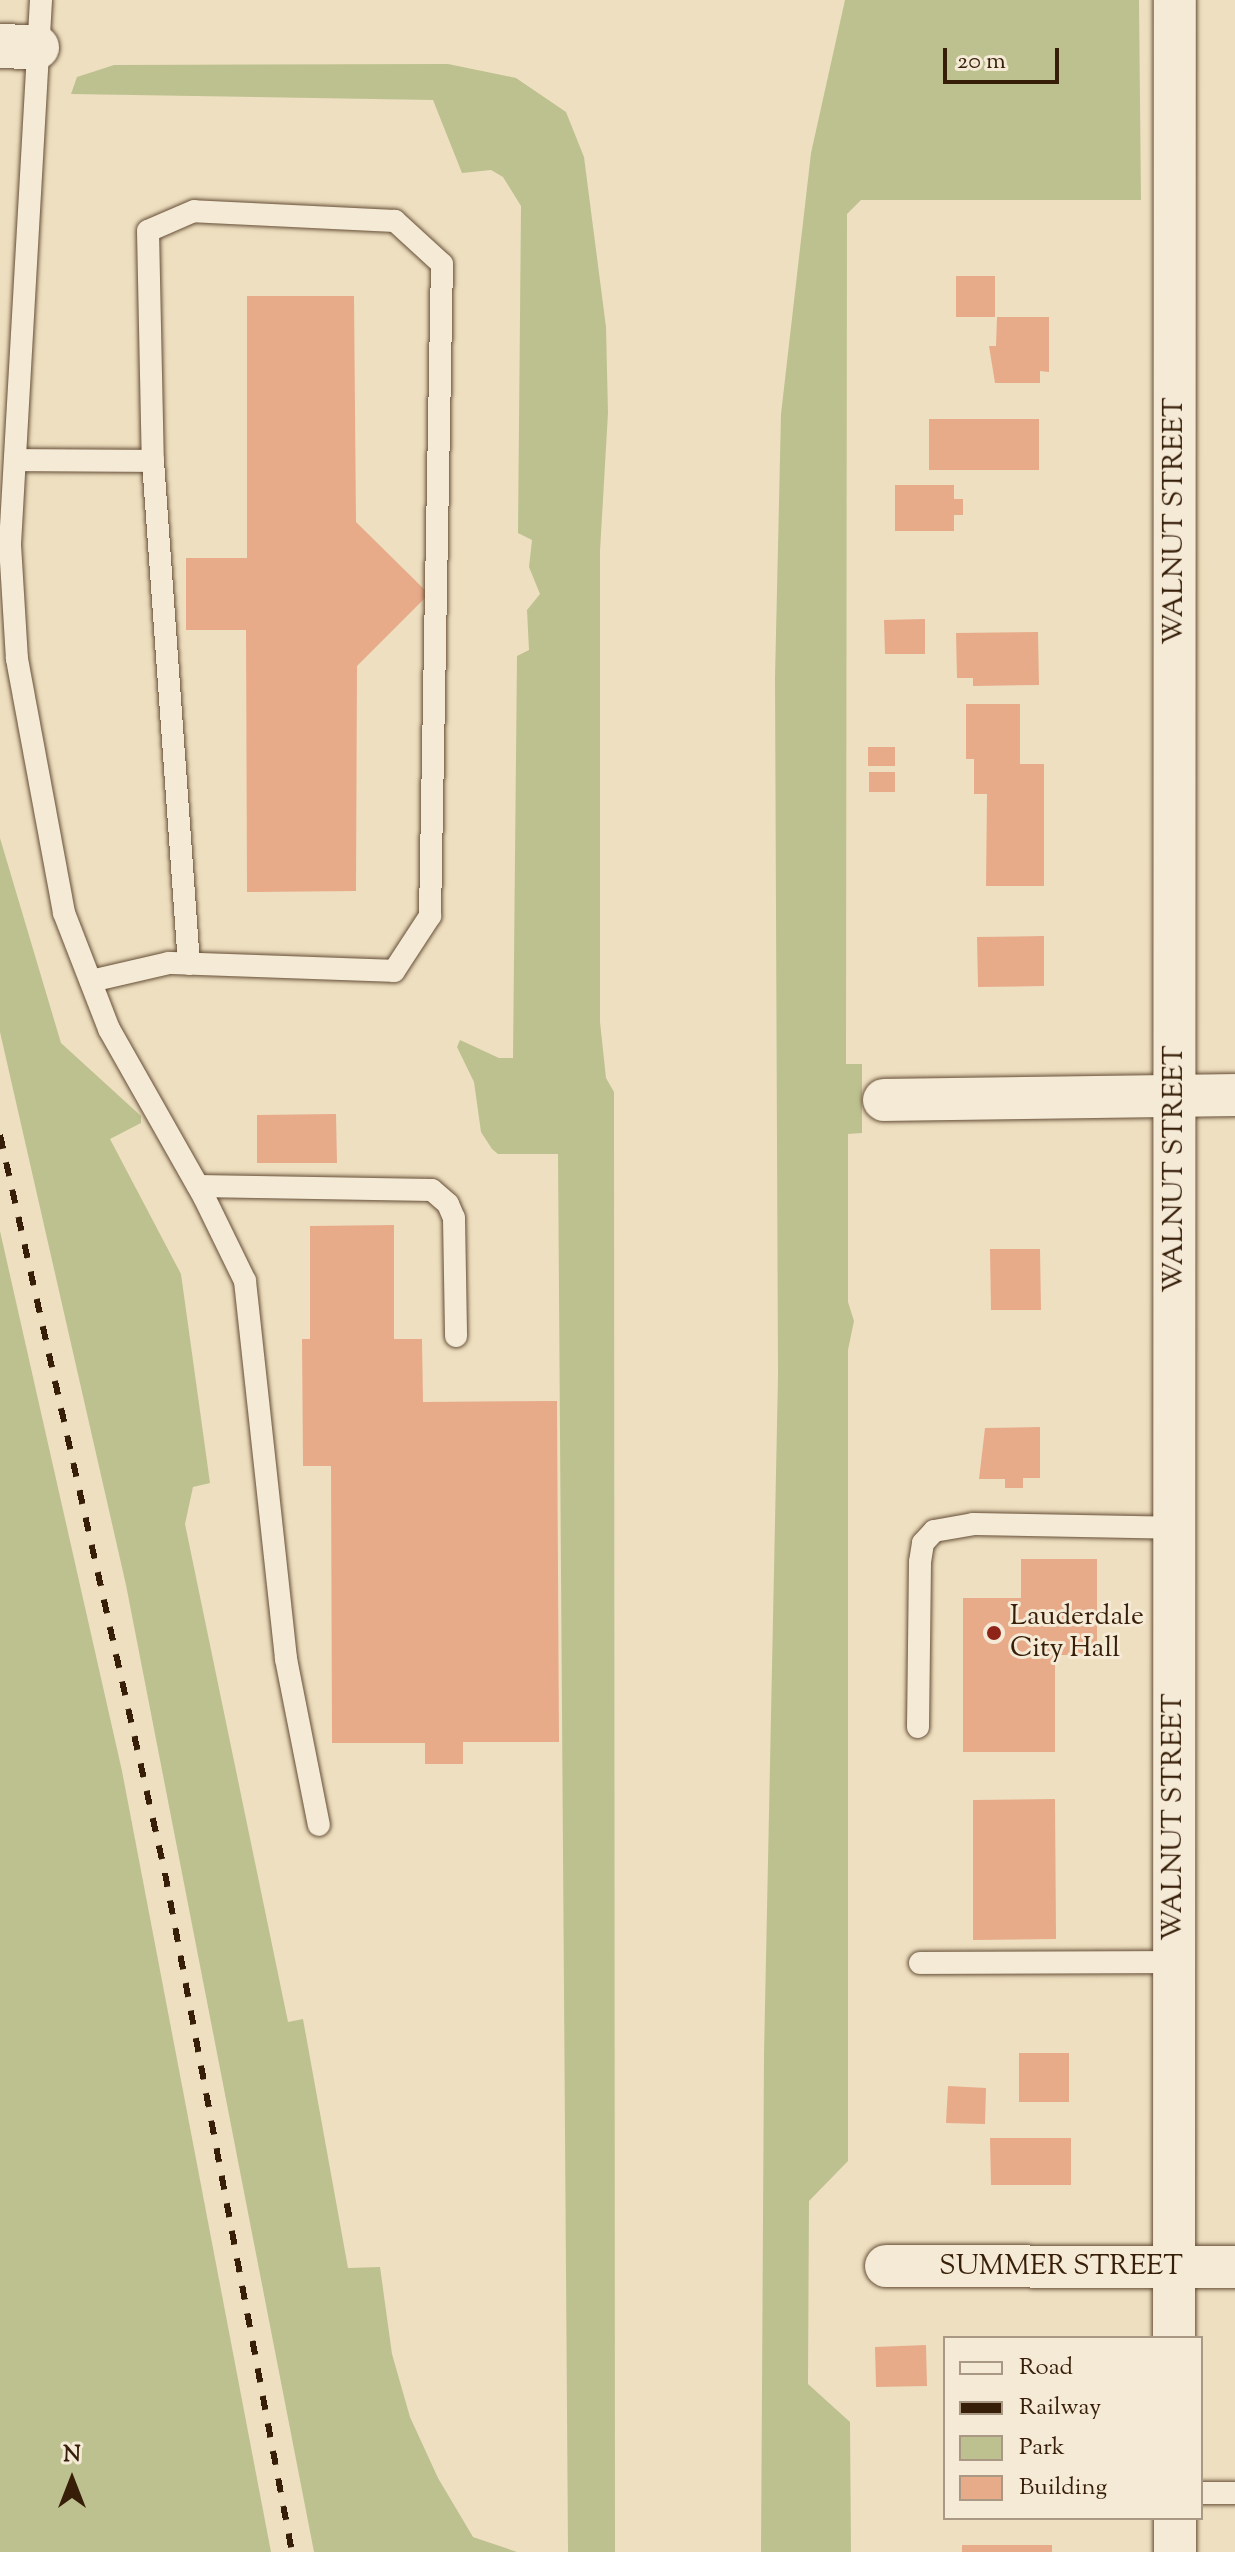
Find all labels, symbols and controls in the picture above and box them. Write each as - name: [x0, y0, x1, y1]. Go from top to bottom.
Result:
- scale bar: [947, 32, 1063, 82]
- text: 20 m: [957, 45, 1006, 79]
- street label: WALNUT STREET: [1158, 397, 1192, 645]
- street label: WALNUT STREET: [1158, 1045, 1192, 1293]
- place label: Lauderdale City Hall: [1010, 1600, 1144, 1666]
- marker: Lauderdale City Hall: [985, 1624, 1003, 1642]
- street label: WALNUT STREET: [1157, 1693, 1191, 1941]
- street label: SUMMER STREET: [939, 2250, 1183, 2284]
- legend: [943, 2336, 1203, 2520]
- text: Road: [1019, 2351, 1073, 2385]
- text: Railway: [1019, 2391, 1101, 2425]
- text: Park: [1019, 2431, 1065, 2465]
- north arrow: [32, 2440, 112, 2520]
- text: N: [63, 2440, 81, 2472]
- text: Building: [1019, 2471, 1107, 2505]

